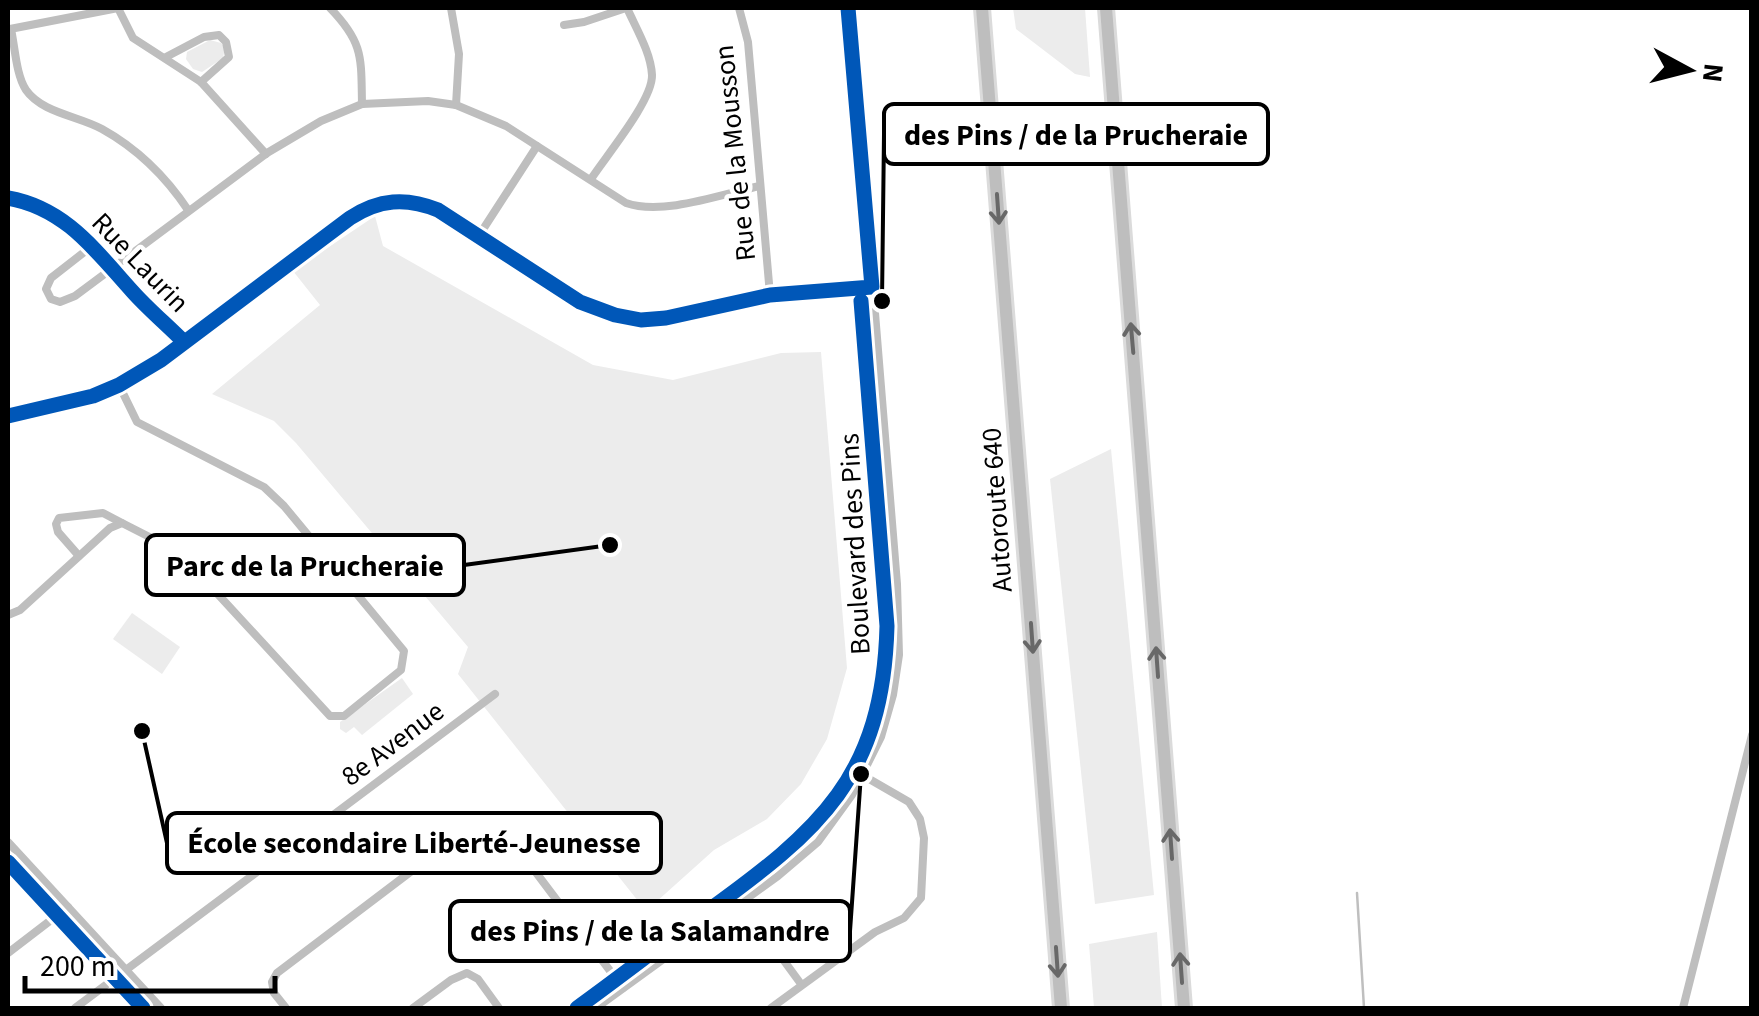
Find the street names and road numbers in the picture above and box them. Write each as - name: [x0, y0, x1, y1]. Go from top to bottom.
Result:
- street label: Rue de la Mousson: [704, 43, 766, 263]
- street label: Rue Laurin: [82, 204, 198, 322]
- street label: Autoroute 640: [971, 426, 1023, 593]
- street label: Boulevard des Pins: [829, 432, 881, 656]
- street label: 8e Avenue: [333, 692, 452, 796]

